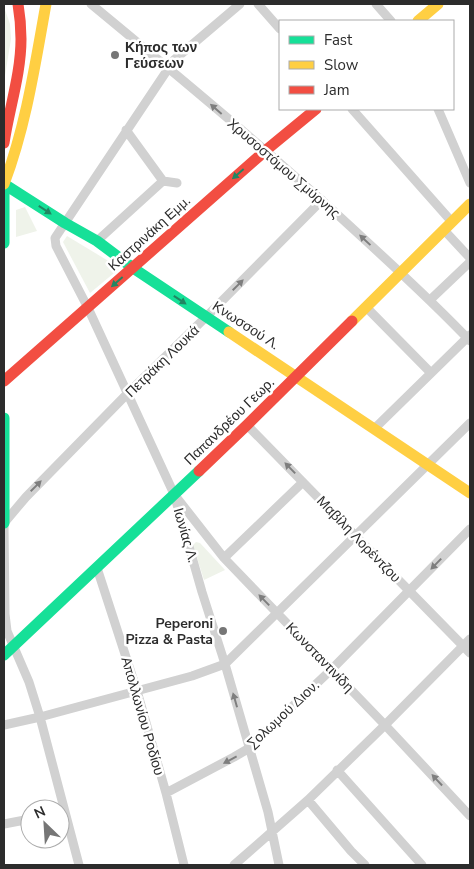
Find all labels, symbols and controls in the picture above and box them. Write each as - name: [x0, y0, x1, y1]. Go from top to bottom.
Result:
- legend: [279, 20, 454, 110]
- text: Fast: [324, 30, 353, 50]
- place label: Κήπος των Γεύσεων: [125, 38, 198, 73]
- marker: Κήπος των Γεύσεων: [109, 49, 121, 61]
- text: Slow: [324, 55, 359, 75]
- text: Jam: [323, 80, 350, 100]
- one-way arrow: [211, 103, 223, 115]
- street label: Χρυσοστόμου Σμύρνης: [223, 114, 344, 223]
- one-way arrow: [232, 169, 245, 180]
- street label: Καστρινάκη Εμμ.: [104, 191, 194, 275]
- one-way arrow: [38, 205, 52, 215]
- one-way arrow: [359, 234, 371, 246]
- one-way arrow: [111, 277, 124, 288]
- one-way arrow: [232, 279, 244, 291]
- one-way arrow: [173, 295, 187, 305]
- street label: Κνωσσού Λ.: [209, 297, 283, 354]
- street label: Πετράκη Λουκά: [121, 321, 203, 402]
- street label: Παπανδρέου Γεωρ.: [180, 373, 279, 469]
- one-way arrow: [284, 462, 296, 474]
- one-way arrow: [30, 480, 42, 492]
- street label: Μαβίλη Λορέντζου: [312, 492, 405, 587]
- street label: Ιωνίας Λ.: [169, 506, 202, 565]
- one-way arrow: [430, 558, 442, 570]
- one-way arrow: [258, 594, 270, 606]
- place label: Peperoni Pizza & Pasta: [125, 614, 213, 649]
- street label: Κωνσταντινίδη: [281, 618, 358, 696]
- marker: Peperoni Pizza & Pasta: [217, 625, 229, 637]
- street label: Απολλωνίου Ροδίου: [117, 655, 169, 778]
- street label: Σολωμού Διον.: [243, 676, 323, 753]
- one-way arrow: [231, 692, 239, 708]
- one-way arrow: [222, 756, 237, 764]
- one-way arrow: [431, 775, 443, 787]
- north arrow: [20, 799, 70, 849]
- text: N: [31, 802, 48, 823]

